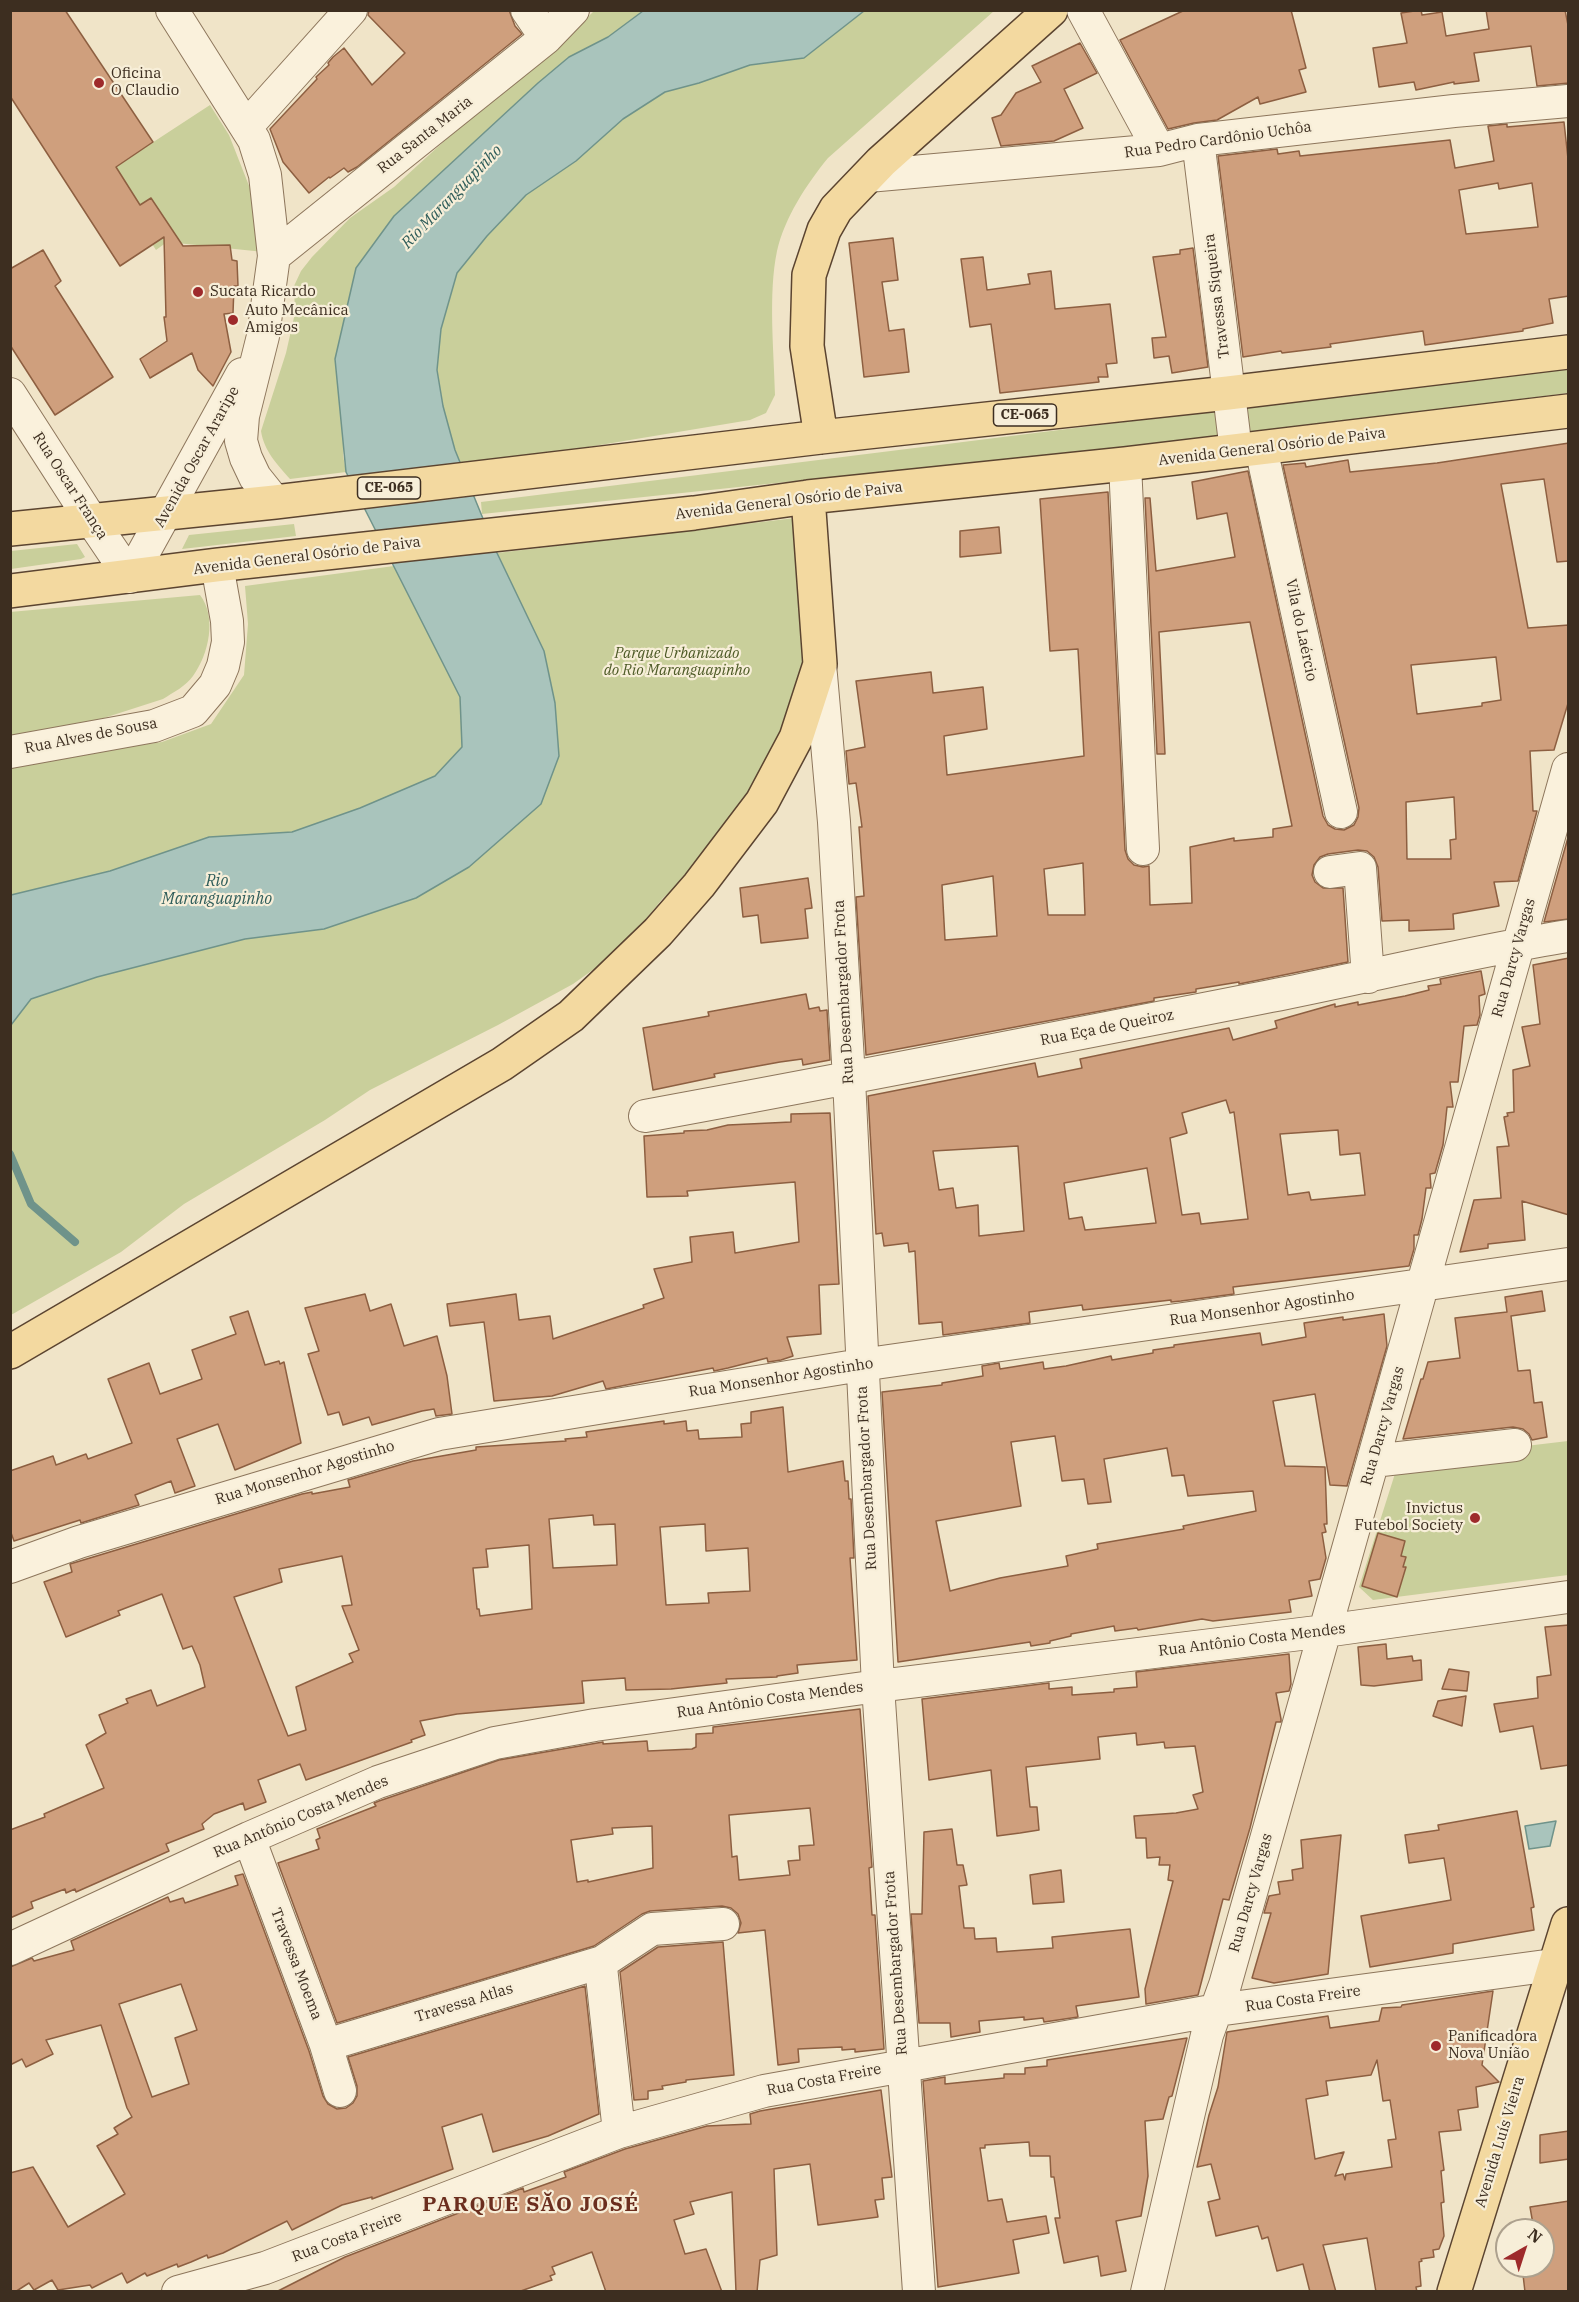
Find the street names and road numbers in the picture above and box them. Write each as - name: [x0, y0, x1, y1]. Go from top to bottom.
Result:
- street label: Rua Santa Maria: [374, 92, 476, 178]
- street label: Rua Pedro Cardônio Uchôa: [1123, 118, 1313, 162]
- street label: Travessa Siqueira: [1200, 233, 1234, 359]
- street label: Avenida Oscar Araripe: [151, 383, 243, 531]
- road number: CE-065: [994, 404, 1056, 426]
- street label: Avenida General Osório de Paiva: [1157, 424, 1387, 470]
- street label: Rua Oscar França: [29, 429, 111, 543]
- road number: CE-065: [358, 477, 420, 499]
- street label: Avenida General Osório de Paiva: [674, 478, 904, 524]
- street label: Avenida General Osório de Paiva: [192, 533, 422, 579]
- street label: Vila do Laércio: [1281, 577, 1321, 683]
- street label: Rua Alves de Sousa: [23, 714, 159, 758]
- street label: Rua Darcy Vargas: [1488, 896, 1540, 1020]
- street label: Rua Desembargador Frota: [830, 899, 858, 1085]
- street label: Rua Eça de Queiroz: [1039, 1006, 1175, 1050]
- street label: Rua Monsenhor Agostinho: [1168, 1286, 1356, 1330]
- street label: Rua Monsenhor Agostinho: [688, 1355, 874, 1401]
- street label: Rua Darcy Vargas: [1357, 1364, 1409, 1488]
- street label: Rua Desembargador Frota: [853, 1385, 881, 1571]
- street label: Rua Monsenhor Agostinho: [213, 1437, 397, 1509]
- street label: Rua Antônio Costa Mendes: [1157, 1620, 1347, 1660]
- street label: Rua Antônio Costa Mendes: [676, 1678, 864, 1722]
- street label: Rua Antônio Costa Mendes: [211, 1772, 391, 1862]
- street label: Rua Darcy Vargas: [1225, 1831, 1277, 1955]
- street label: Rua Desembargador Frota: [881, 1870, 911, 2056]
- street label: Travessa Moema: [266, 1905, 326, 2023]
- street label: Travessa Atlas: [413, 1980, 515, 2026]
- street label: Rua Costa Freire: [1244, 1982, 1362, 2016]
- street label: Rua Costa Freire: [765, 2060, 883, 2100]
- street label: Avenida Luís Vieira: [1471, 2074, 1529, 2210]
- street label: Rua Costa Freire: [289, 2208, 405, 2266]

